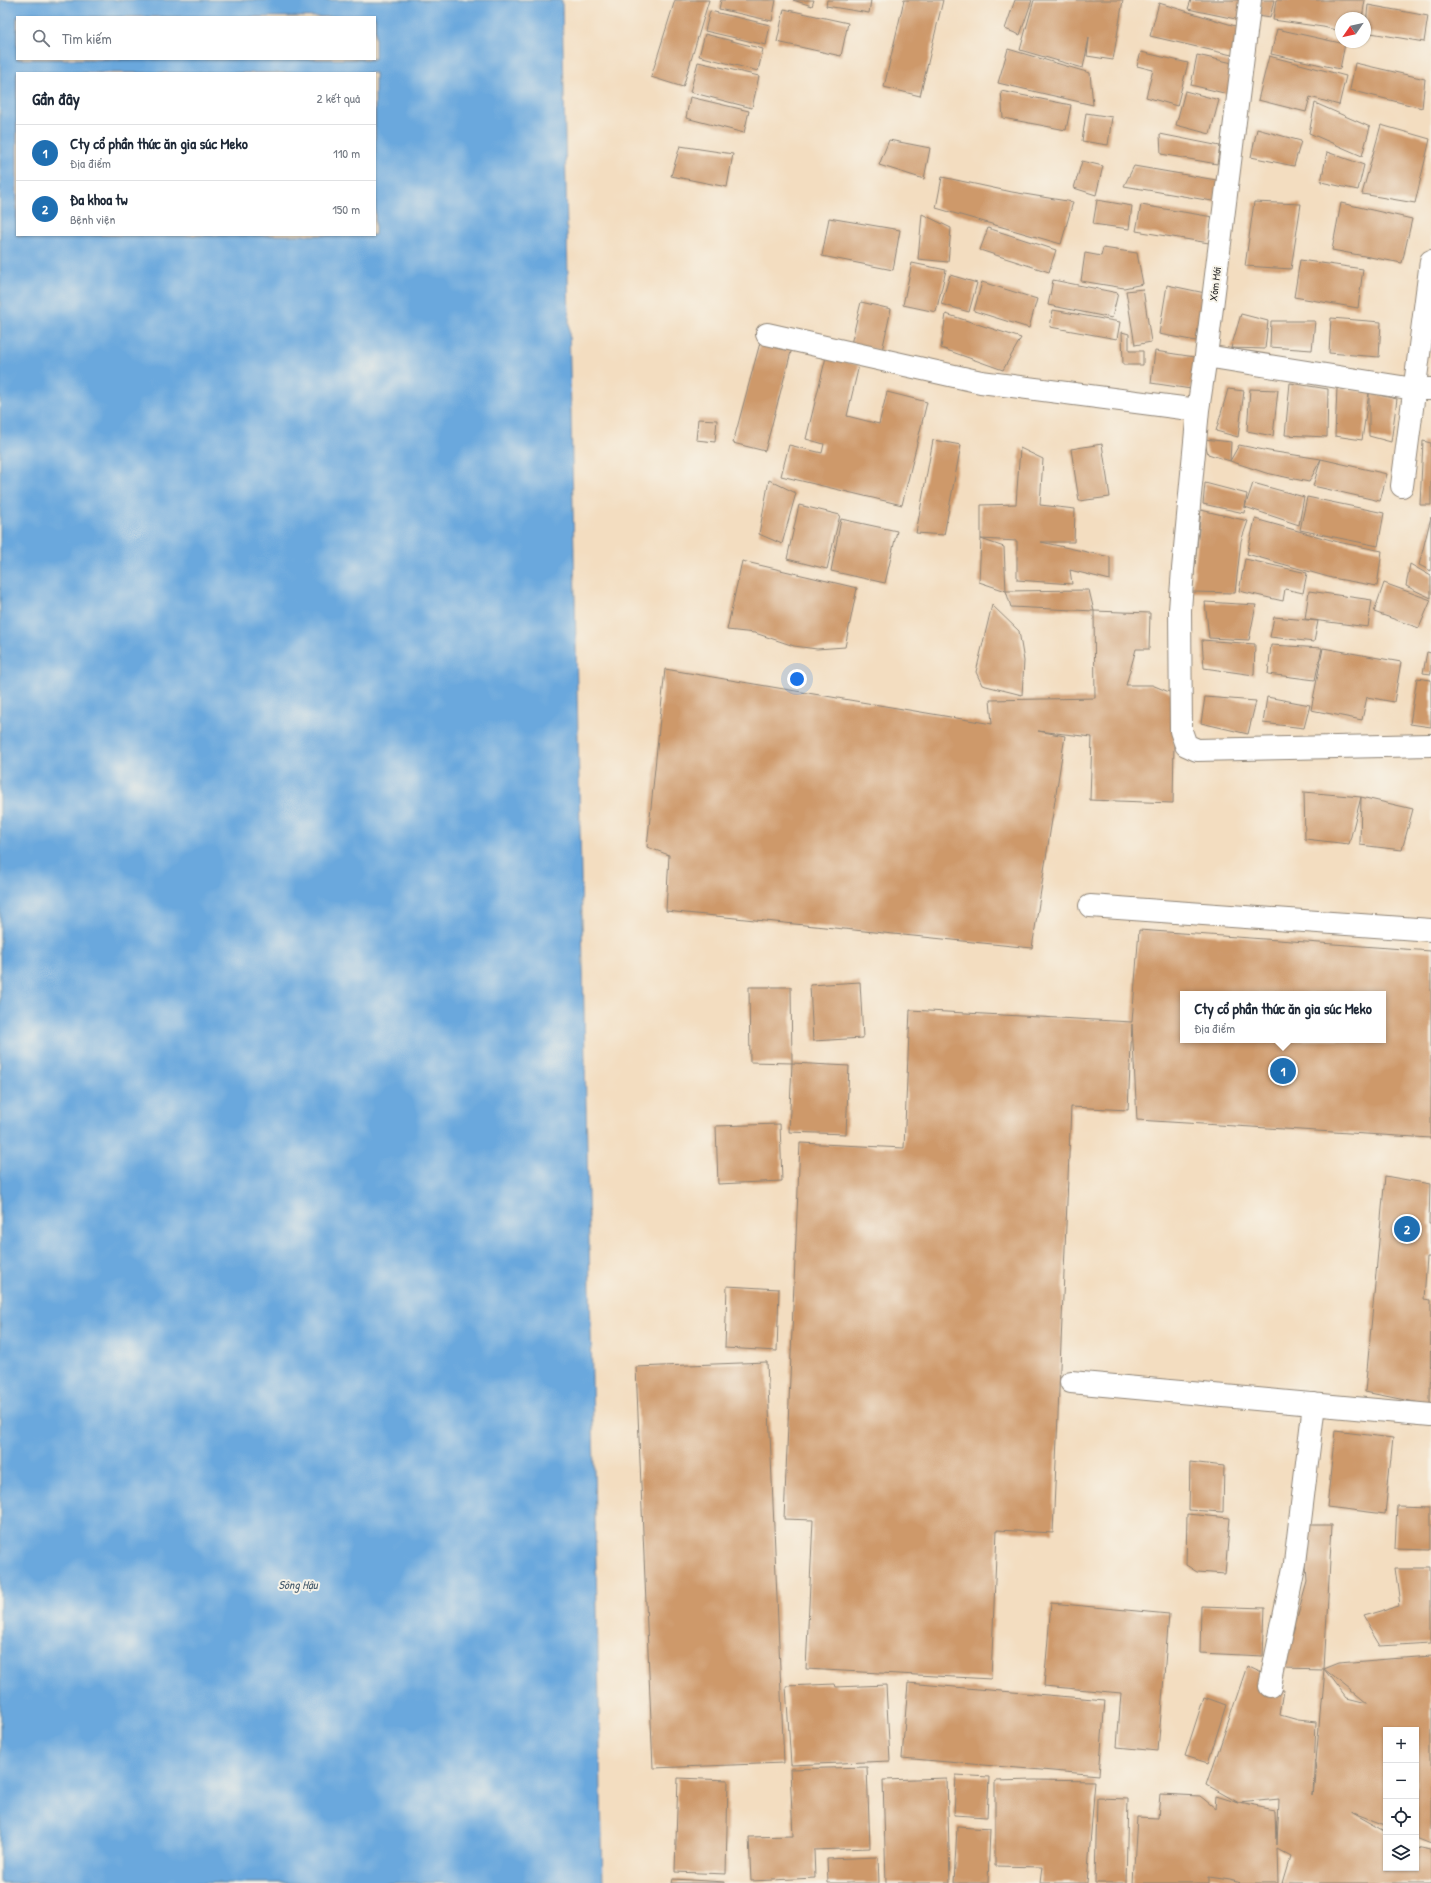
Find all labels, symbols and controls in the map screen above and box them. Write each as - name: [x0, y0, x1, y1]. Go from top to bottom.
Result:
- north arrow: [1335, 12, 1371, 48]
- search box: [16, 16, 376, 60]
- icon: search: [30, 27, 52, 49]
- text: Tìm kiếm: [62, 28, 112, 49]
- text: Gần đây: [32, 87, 80, 110]
- text: 2 kết quả: [317, 89, 360, 107]
- text: Cty cổ phần thức ăn gia súc Meko: [70, 133, 248, 154]
- text: 1: [43, 144, 47, 162]
- text: 110 m: [333, 144, 360, 162]
- text: Địa điểm: [70, 154, 111, 172]
- text: Đa khoa tw: [70, 189, 128, 210]
- text: 2: [42, 200, 48, 218]
- text: 150 m: [332, 200, 360, 218]
- text: Bệnh viện: [70, 210, 115, 228]
- street label: Xóm Mới: [1206, 266, 1224, 302]
- your location: [787, 669, 807, 689]
- popup: [1180, 991, 1386, 1043]
- text: Cty cổ phần thức ăn gia súc Meko: [1194, 998, 1372, 1019]
- text: Địa điểm: [1194, 1019, 1235, 1037]
- pin: 1: [1270, 1056, 1296, 1086]
- pin: 2: [1394, 1214, 1420, 1244]
- water label: Sông Hậu: [279, 1576, 319, 1593]
- map controls: [1383, 1727, 1419, 1871]
- button: +: [1383, 1727, 1419, 1763]
- button: −: [1383, 1763, 1419, 1799]
- button: locate: [1383, 1799, 1419, 1835]
- button: layers: [1383, 1835, 1419, 1871]

